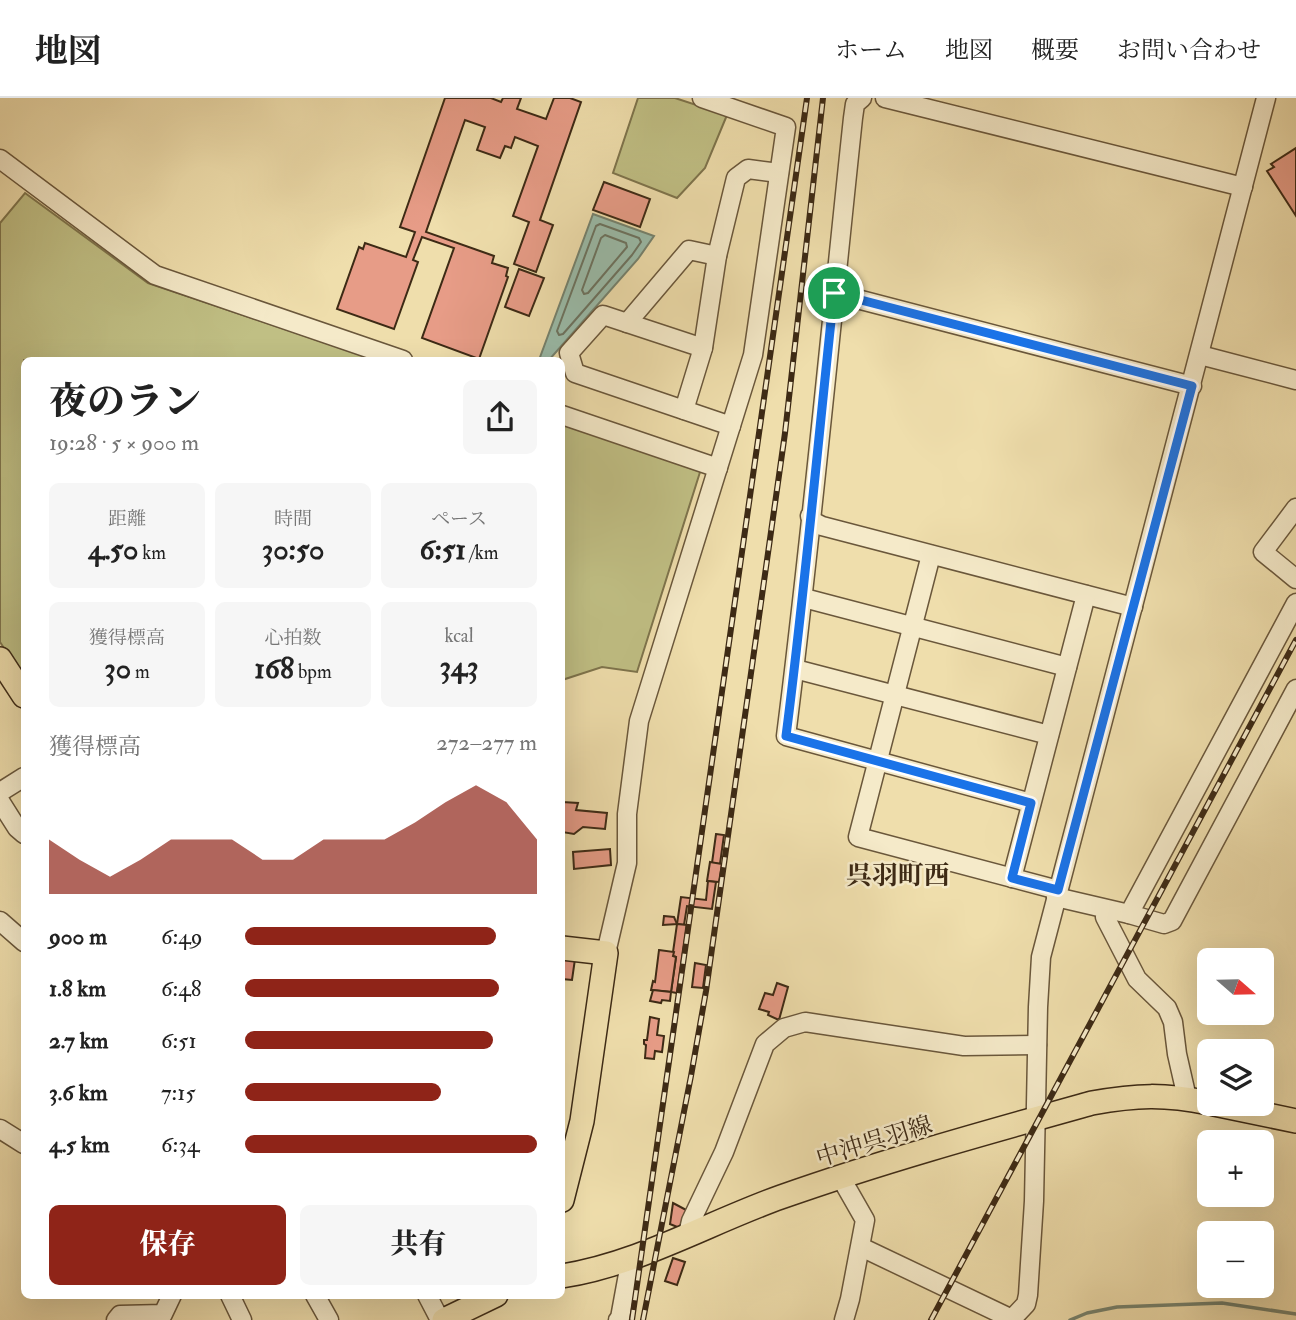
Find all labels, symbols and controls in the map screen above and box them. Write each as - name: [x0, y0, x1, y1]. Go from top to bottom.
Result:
- text: 地図: [35, 31, 101, 72]
- text: ホーム: [835, 35, 907, 66]
- text: 地図: [945, 35, 993, 66]
- text: 概要: [1031, 35, 1079, 66]
- text: お問い合わせ: [1117, 35, 1261, 66]
- pin: [804, 263, 864, 323]
- icon: arrive: [815, 274, 853, 312]
- text: 夜のラン: [49, 378, 201, 426]
- button: share: [463, 380, 537, 454]
- text: 19:28 · 5 × 900 m: [49, 428, 199, 457]
- text: 距離: [108, 507, 146, 531]
- text: 時間: [274, 507, 312, 531]
- text: ペース: [431, 507, 487, 531]
- text: 4.50: [88, 531, 138, 568]
- text: 30:50: [262, 531, 324, 568]
- text: 6:51: [419, 531, 466, 568]
- text: km: [138, 541, 166, 565]
- text: /km: [466, 541, 499, 565]
- text: kcal: [444, 624, 474, 648]
- text: 獲得標高: [89, 626, 165, 650]
- text: 心拍数: [264, 626, 322, 650]
- text: 343: [439, 648, 479, 685]
- text: 30: [104, 650, 131, 687]
- text: 168: [254, 650, 294, 687]
- text: m: [131, 660, 150, 684]
- text: bpm: [294, 660, 332, 684]
- text: 272–277 m: [436, 728, 537, 757]
- text: 獲得標高: [49, 732, 141, 761]
- district label: 呉羽町西: [846, 860, 950, 892]
- text: 900 m: [49, 922, 107, 951]
- text: 6:49: [161, 922, 202, 951]
- north arrow: [1197, 948, 1274, 1026]
- map controls: [1197, 948, 1274, 1298]
- text: 1.8 km: [49, 974, 106, 1003]
- text: 6:48: [161, 974, 201, 1003]
- text: 2.7 km: [49, 1026, 108, 1055]
- text: 6:51: [161, 1026, 197, 1055]
- button: layers: [1197, 1039, 1274, 1116]
- text: 3.6 km: [49, 1078, 108, 1107]
- text: 7:15: [161, 1078, 196, 1107]
- street label: 中沖呉羽線: [812, 1109, 936, 1174]
- text: 4.5 km: [49, 1130, 110, 1159]
- text: 6:34: [161, 1130, 199, 1159]
- button: +: [1197, 1130, 1274, 1207]
- button: 保存: [49, 1205, 286, 1285]
- button: 共有: [300, 1205, 537, 1285]
- button: −: [1197, 1221, 1274, 1298]

